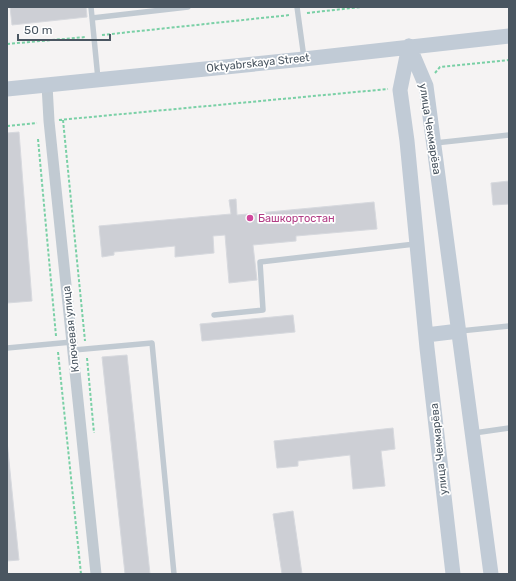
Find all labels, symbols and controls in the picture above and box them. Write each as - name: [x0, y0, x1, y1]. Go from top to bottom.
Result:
- scale bar: [18, 16, 110, 42]
- text: 50 m: [24, 23, 52, 37]
- street label: Oktyabrskaya Street: [206, 51, 311, 75]
- street label: улица Чекмарёва: [416, 82, 444, 176]
- place label: Башкортостан: [258, 212, 335, 225]
- marker: Башкортостан: [245, 213, 255, 223]
- street label: Ключевая улица: [60, 285, 82, 373]
- street label: улица Чекмарёва: [428, 403, 450, 495]

